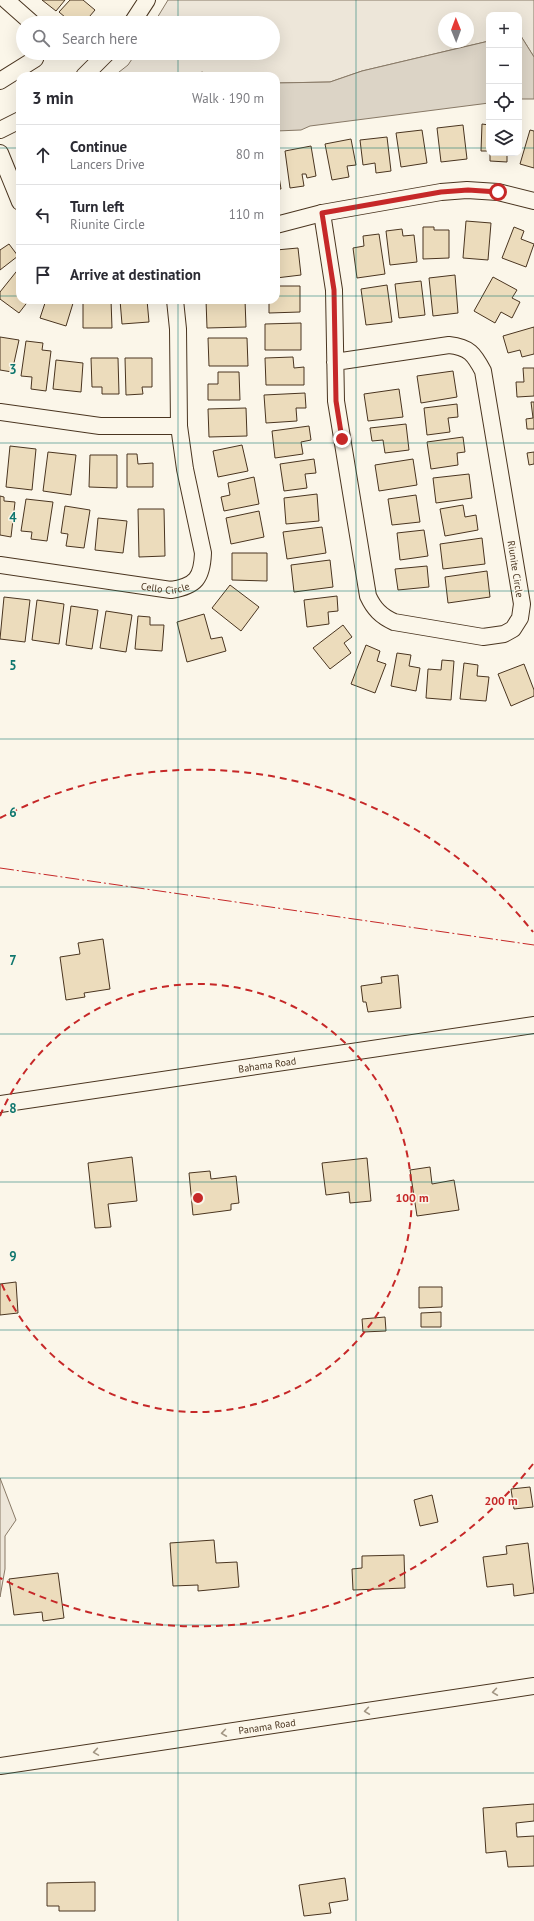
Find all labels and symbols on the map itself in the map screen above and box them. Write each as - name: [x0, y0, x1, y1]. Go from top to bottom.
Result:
- north arrow: [438, 12, 474, 48]
- route start: [489, 183, 507, 201]
- text: 3: [9, 361, 17, 378]
- route end: [333, 430, 351, 448]
- text: 4: [9, 509, 17, 526]
- street label: Riunite Circle: [505, 540, 526, 598]
- street label: Cello Circle: [140, 580, 192, 597]
- text: 5: [9, 657, 17, 674]
- text: 6: [9, 804, 17, 821]
- text: 7: [9, 952, 17, 969]
- street label: Bahama Road: [237, 1054, 297, 1076]
- text: 8: [9, 1100, 17, 1117]
- text: 100 m: [395, 1190, 429, 1205]
- centre of rings: [191, 1191, 205, 1205]
- text: 9: [9, 1248, 17, 1265]
- text: 200 m: [484, 1493, 518, 1508]
- one-way arrow: [492, 1687, 499, 1696]
- one-way arrow: [364, 1706, 370, 1715]
- street label: Panama Road: [238, 1716, 297, 1737]
- one-way arrow: [221, 1728, 228, 1737]
- one-way arrow: [93, 1747, 99, 1756]

